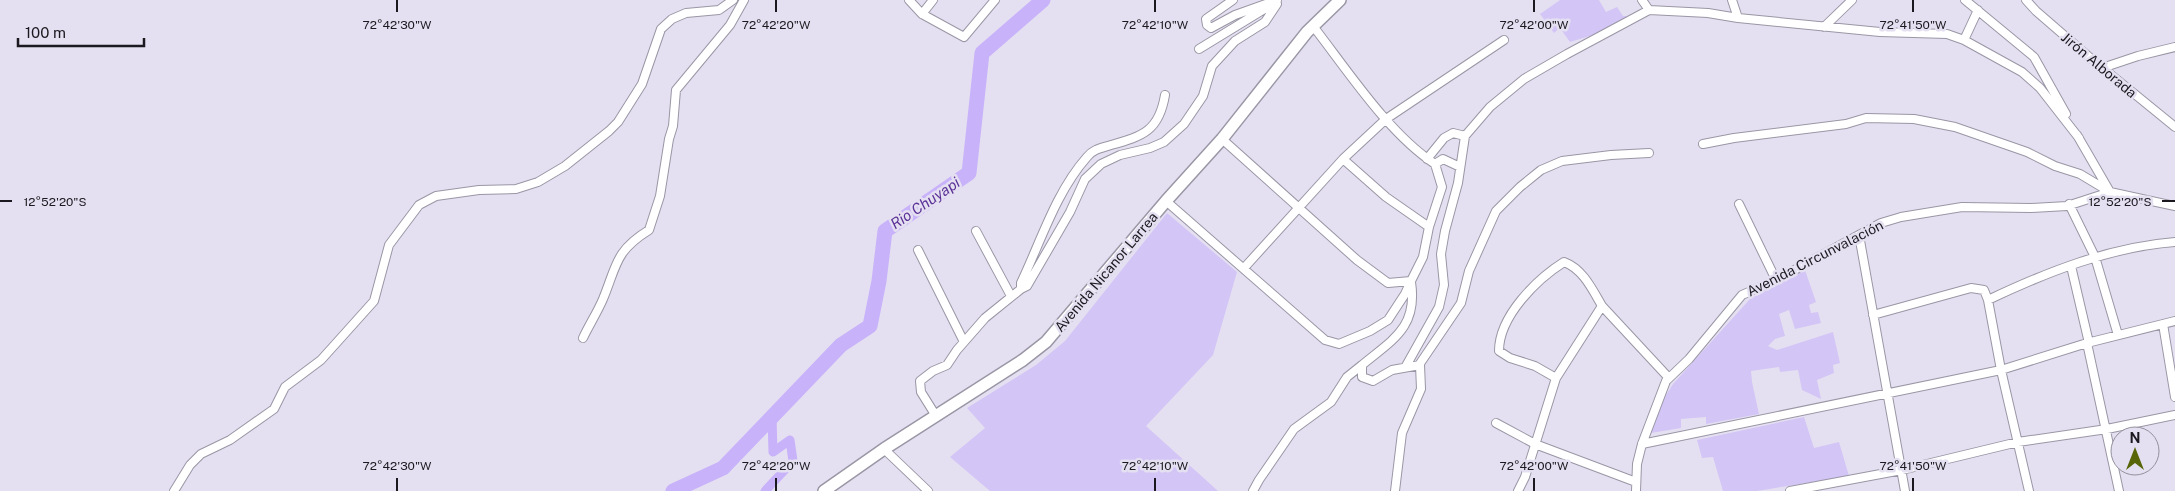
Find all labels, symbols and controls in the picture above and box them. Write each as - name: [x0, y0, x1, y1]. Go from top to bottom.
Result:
- scale bar: [18, 15, 144, 47]
- text: 72°42'30"W: [362, 18, 432, 32]
- text: 72°42'20"W: [742, 18, 811, 32]
- text: 72°42'10"W: [1122, 18, 1189, 32]
- text: 72°42'00"W: [1500, 18, 1569, 32]
- text: 72°41'50"W: [1880, 18, 1947, 32]
- text: 100 m: [25, 24, 66, 41]
- street label: Jirón Alborada: [2058, 29, 2140, 101]
- water label: Rio Chuyapi: [887, 173, 963, 232]
- text: 12°52'20"S: [23, 195, 87, 209]
- text: 12°52'20"S: [2088, 195, 2152, 209]
- street label: Avenida Nicanor Larrea: [1051, 209, 1161, 335]
- street label: Avenida Circunvalación: [1744, 217, 1886, 299]
- north arrow: [2110, 426, 2160, 476]
- text: N: [2130, 430, 2140, 446]
- text: 72°42'30"W: [362, 459, 432, 473]
- text: 72°42'20"W: [742, 459, 811, 473]
- text: 72°42'10"W: [1122, 459, 1189, 473]
- text: 72°42'00"W: [1500, 459, 1569, 473]
- text: 72°41'50"W: [1880, 459, 1947, 473]

